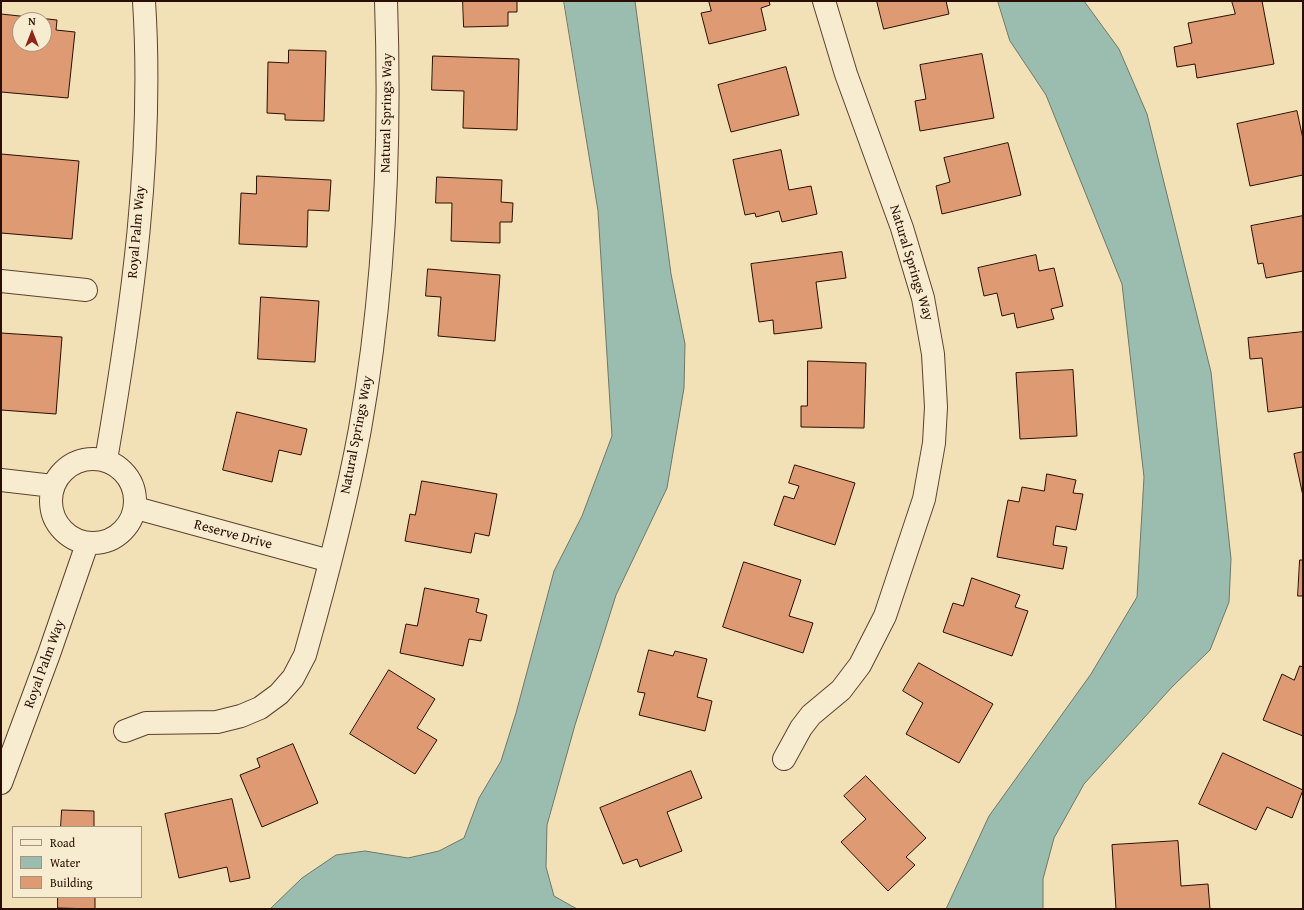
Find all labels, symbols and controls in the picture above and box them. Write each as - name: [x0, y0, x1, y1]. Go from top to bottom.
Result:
- north arrow: [12, 12, 52, 52]
- text: N: [28, 13, 36, 29]
- street label: Natural Springs Way: [378, 53, 396, 173]
- street label: Royal Palm Way: [125, 185, 149, 279]
- street label: Natural Springs Way: [885, 203, 937, 323]
- street label: Natural Springs Way: [337, 374, 377, 496]
- street label: Reserve Drive: [192, 517, 274, 553]
- street label: Royal Palm Way: [21, 617, 69, 711]
- legend: [12, 826, 142, 898]
- text: Road: [50, 834, 75, 851]
- text: Water: [50, 854, 80, 871]
- text: Building: [50, 874, 93, 891]

